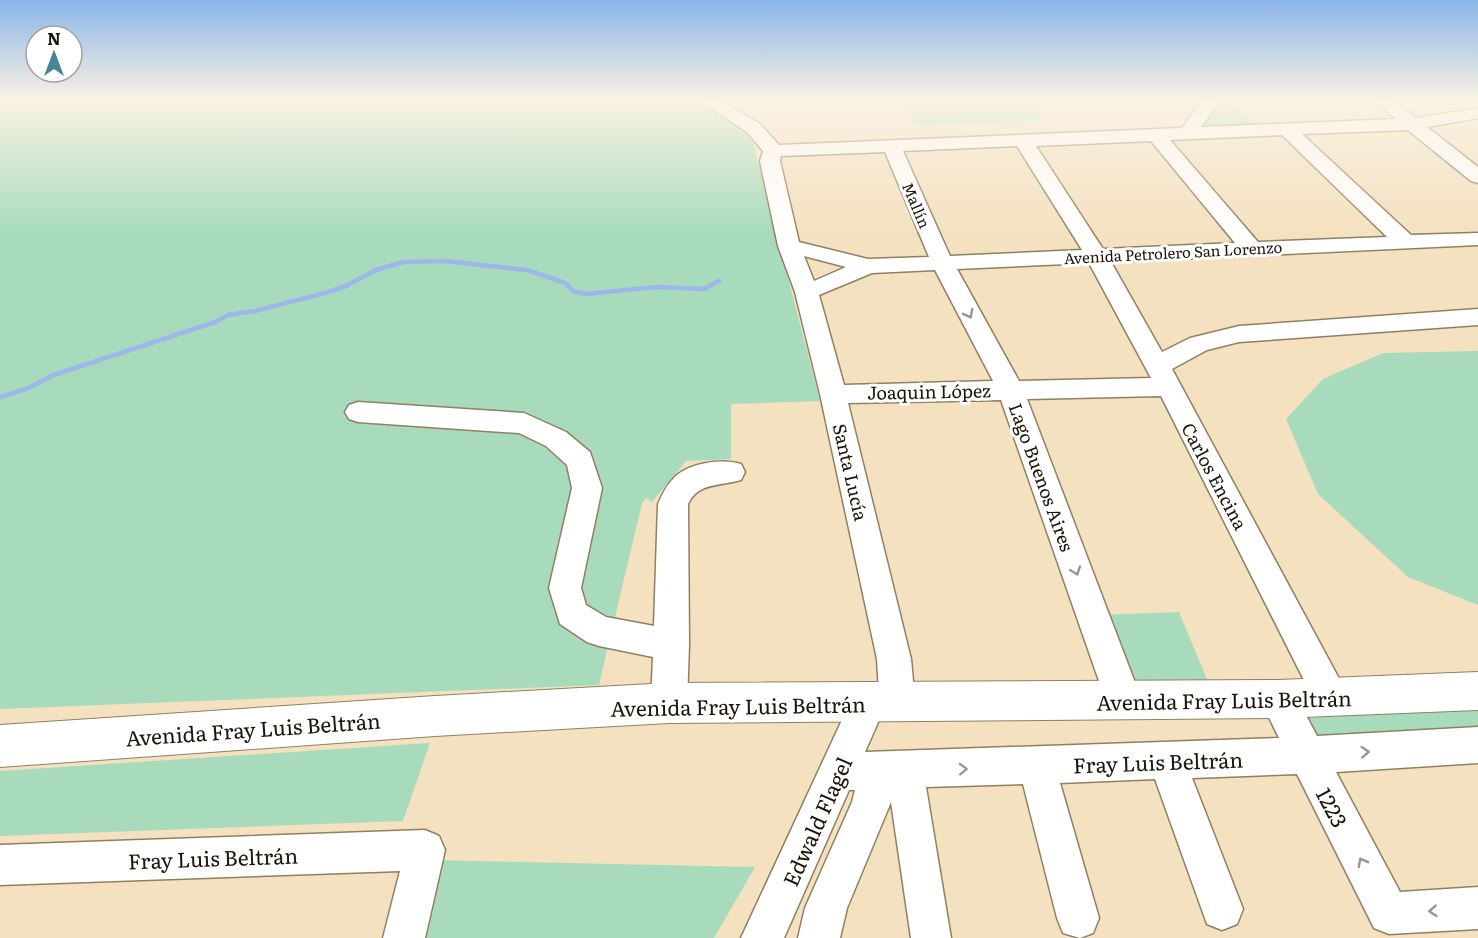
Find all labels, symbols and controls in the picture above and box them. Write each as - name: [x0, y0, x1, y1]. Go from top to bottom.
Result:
- north arrow: [24, 24, 84, 84]
- text: N: [47, 26, 61, 50]
- street label: Mallín: [897, 179, 937, 232]
- street label: Avenida Petrolero San Lorenzo: [1063, 235, 1283, 269]
- one-way arrow: [962, 308, 973, 318]
- street label: Joaquin López: [867, 376, 991, 406]
- street label: Lago Buenos Aires: [1003, 399, 1081, 555]
- street label: Carlos Encina: [1175, 418, 1255, 535]
- street label: Santa Lucía: [827, 421, 875, 524]
- one-way arrow: [1069, 565, 1082, 576]
- street label: Avenida Fray Luis Beltrán: [1096, 681, 1352, 717]
- street label: Avenida Fray Luis Beltrán: [610, 687, 866, 723]
- street label: Avenida Fray Luis Beltrán: [124, 704, 382, 752]
- street label: Fray Luis Beltrán: [1072, 743, 1244, 779]
- one-way arrow: [1360, 746, 1369, 759]
- street label: Edwald Flagel: [774, 751, 858, 891]
- one-way arrow: [959, 763, 968, 776]
- street label: 1223: [1310, 782, 1356, 832]
- street label: Fray Luis Beltrán: [127, 839, 299, 875]
- one-way arrow: [1358, 857, 1369, 868]
- one-way arrow: [1429, 904, 1438, 917]

